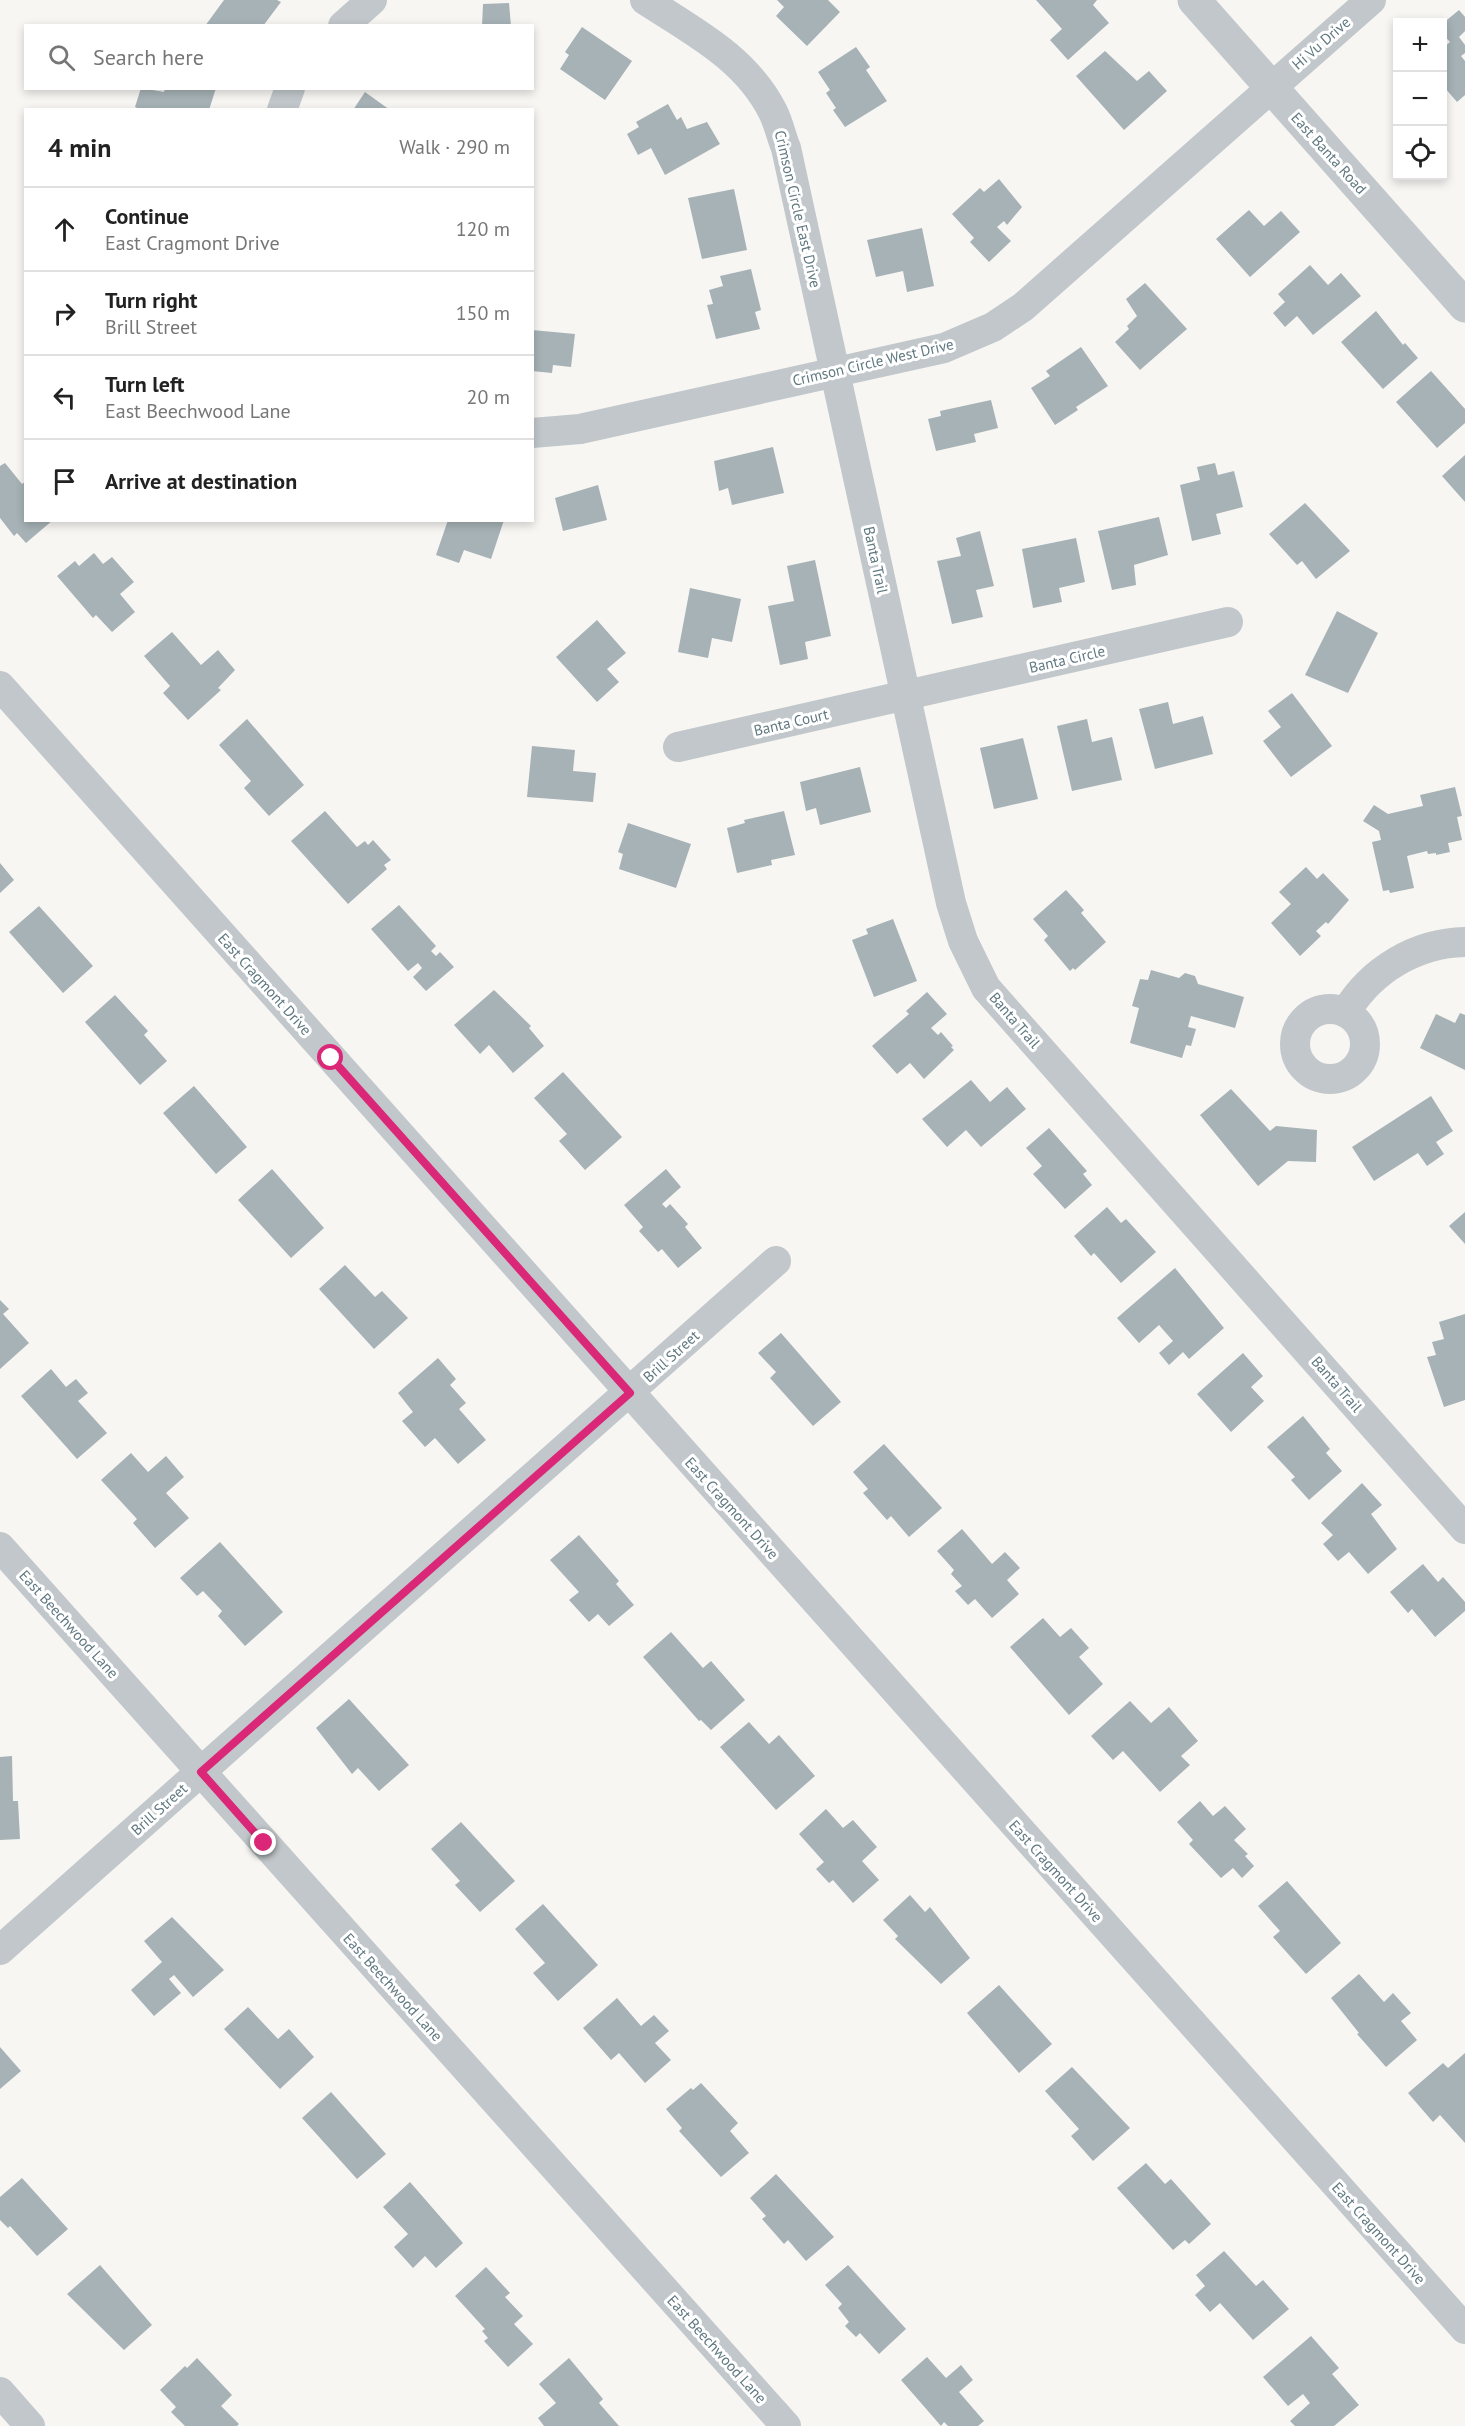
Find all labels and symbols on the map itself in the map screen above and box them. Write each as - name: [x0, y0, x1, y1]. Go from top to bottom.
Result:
- street label: Hi Vu Drive: [1288, 12, 1354, 74]
- street label: East Banta Road: [1287, 108, 1371, 198]
- street label: Crimson Circle East Drive: [771, 128, 825, 290]
- street label: Crimson Circle West Drive: [791, 334, 955, 390]
- street label: Banta Trail: [860, 525, 893, 596]
- street label: Banta Circle: [1027, 641, 1107, 677]
- street label: Banta Court: [752, 704, 830, 740]
- street label: East Cragmont Drive: [214, 929, 316, 1039]
- street label: Banta Trail: [985, 988, 1045, 1052]
- route start: [317, 1044, 343, 1070]
- street label: Brill Street: [639, 1326, 703, 1386]
- street label: Banta Trail: [1307, 1352, 1367, 1416]
- street label: East Cragmont Drive: [681, 1453, 783, 1563]
- street label: East Beechwood Lane: [15, 1566, 123, 1682]
- street label: Brill Street: [127, 1779, 191, 1839]
- street label: East Cragmont Drive: [1005, 1816, 1107, 1926]
- route end: [250, 1829, 276, 1855]
- street label: East Beechwood Lane: [339, 1929, 447, 2045]
- street label: East Cragmont Drive: [1328, 2178, 1430, 2288]
- street label: East Beechwood Lane: [663, 2291, 771, 2407]

